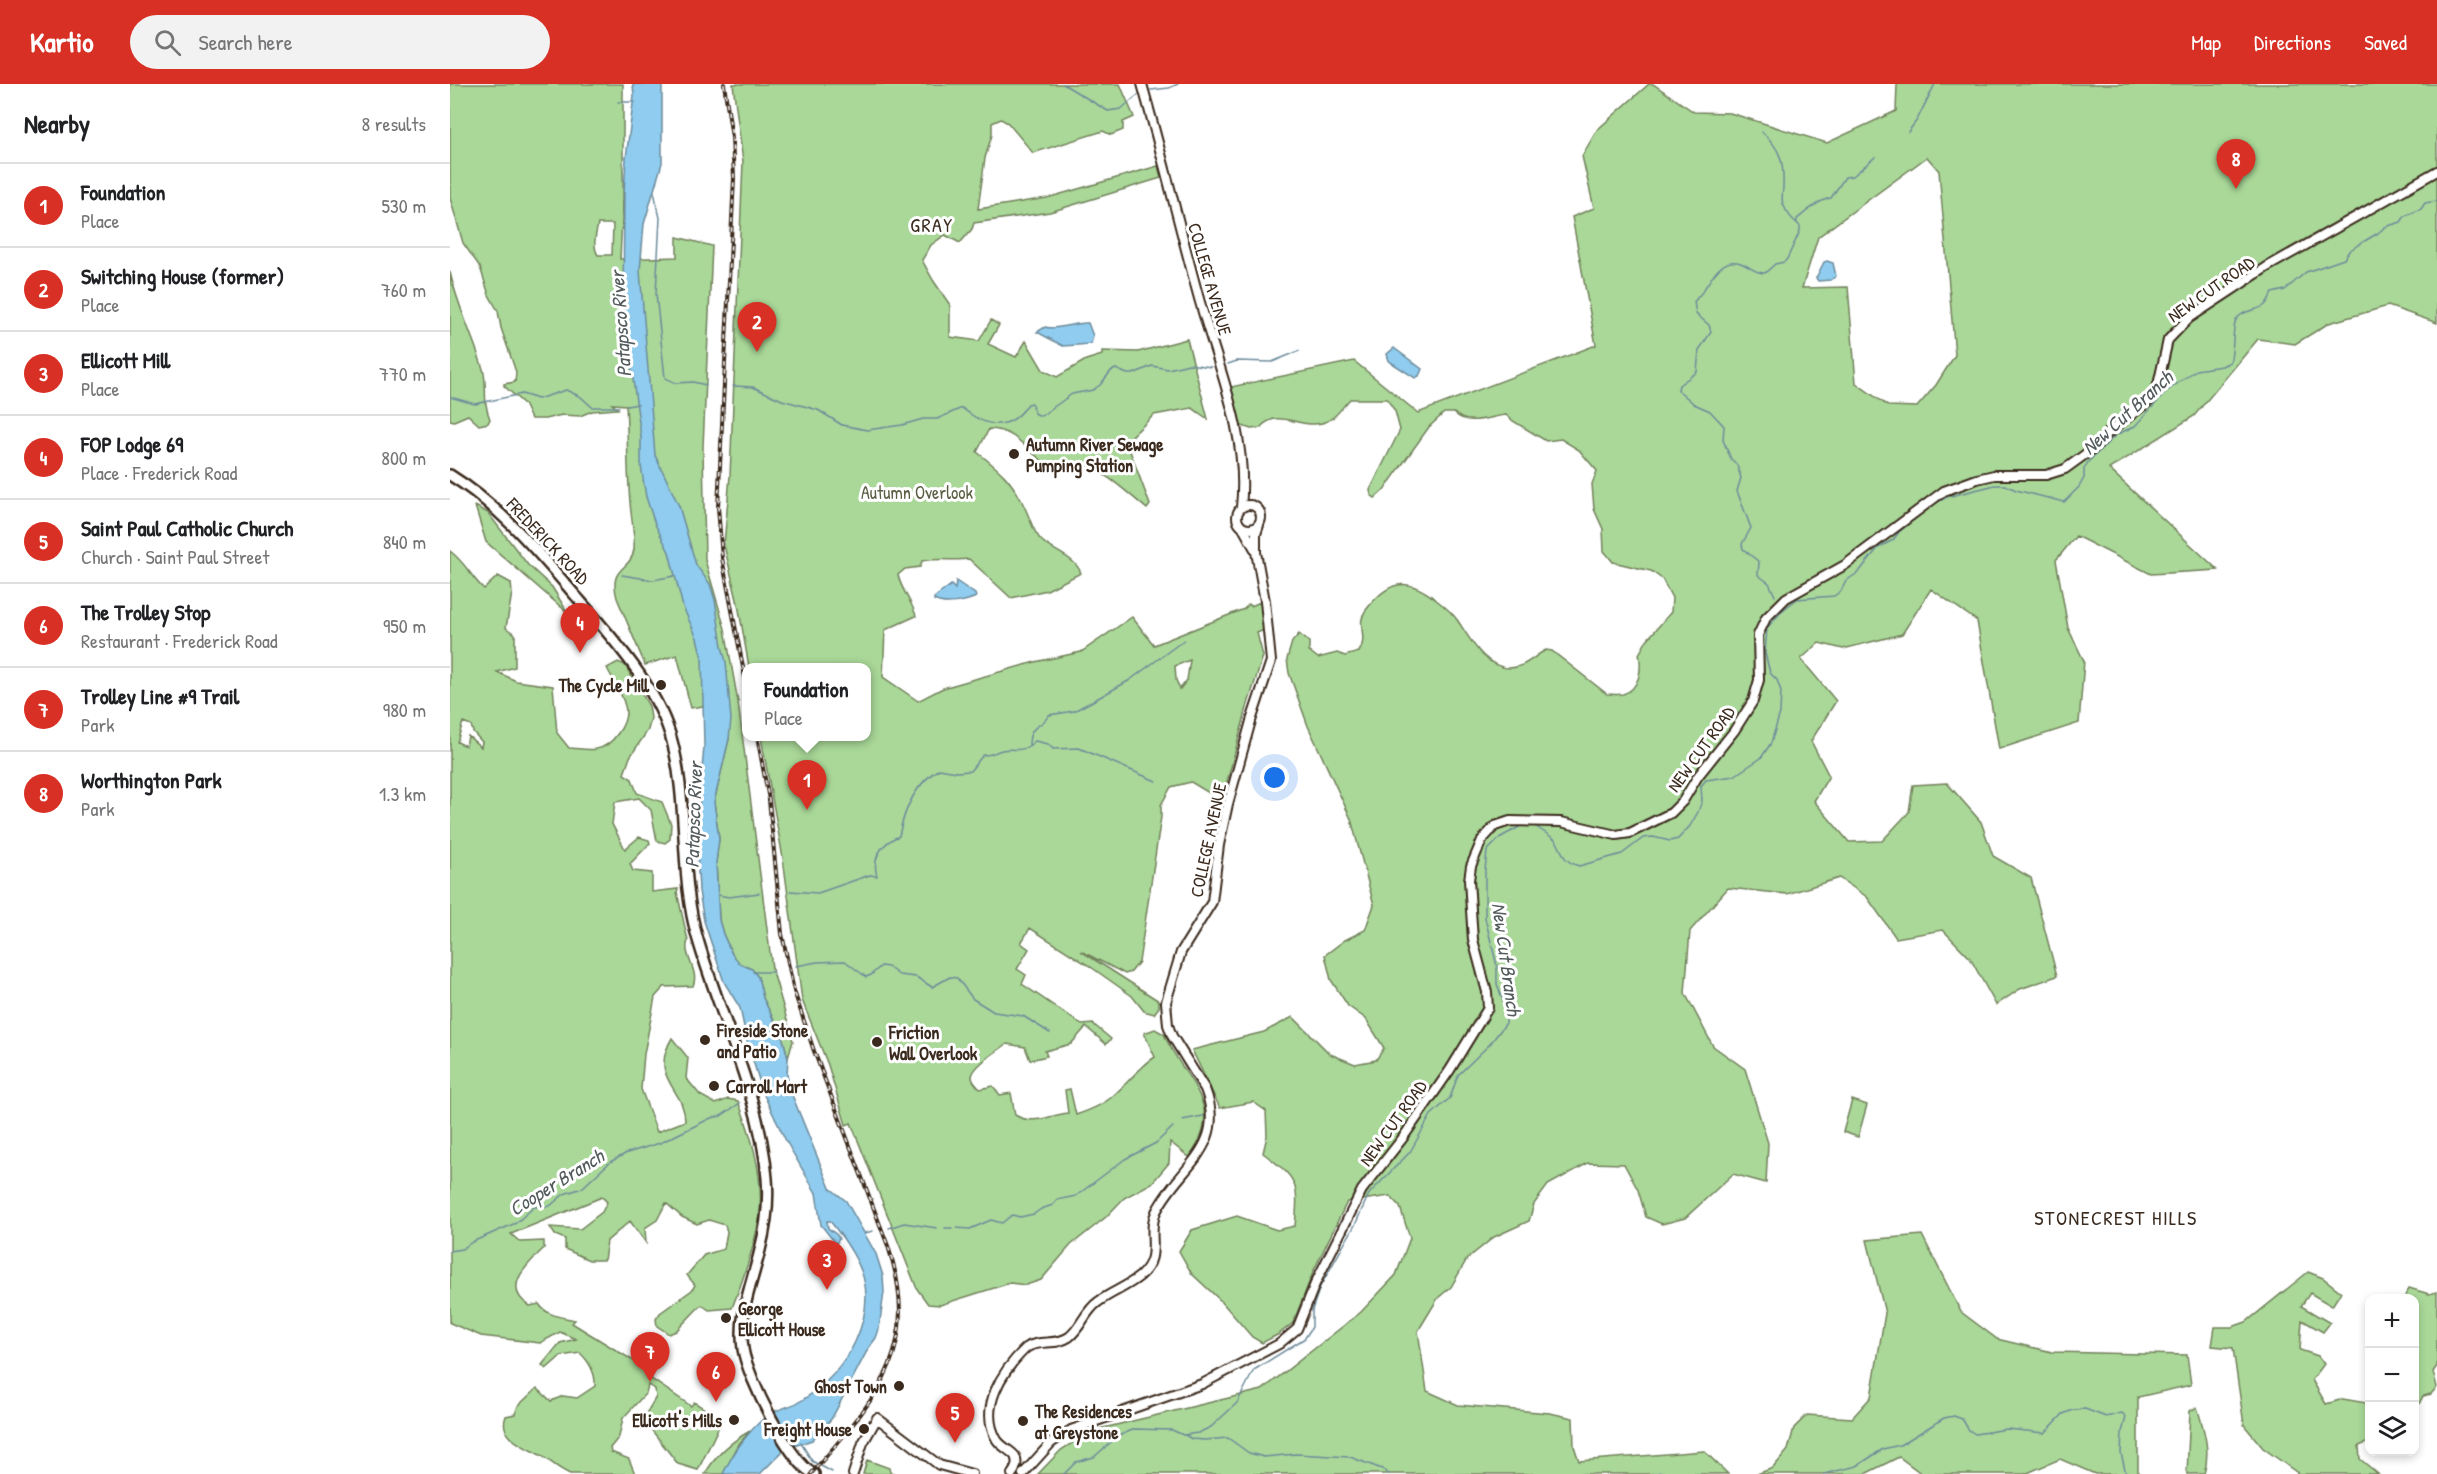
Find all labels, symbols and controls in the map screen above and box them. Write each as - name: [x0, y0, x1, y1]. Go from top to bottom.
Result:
- search box: [130, 15, 550, 69]
- text: Kartio: [30, 23, 94, 61]
- icon: search: [151, 26, 184, 59]
- text: Search here: [199, 27, 293, 57]
- text: Map: [2191, 28, 2221, 57]
- text: Directions: [2254, 28, 2331, 57]
- text: Saved: [2364, 28, 2407, 57]
- text: Nearby: [24, 106, 90, 141]
- text: 8 results: [361, 110, 426, 137]
- pin: 8: [2216, 140, 2256, 189]
- text: Foundation: [81, 177, 165, 207]
- text: 1: [40, 192, 47, 219]
- text: 530 m: [381, 192, 426, 219]
- text: Place: [81, 207, 120, 234]
- district label: GRAY: [910, 211, 954, 238]
- street label: COLLEGE AVENUE: [1182, 220, 1238, 338]
- street label: NEW CUT ROAD: [2163, 250, 2260, 328]
- text: Switching House (former): [81, 261, 284, 291]
- water label: Patapsco River: [603, 268, 638, 378]
- text: 2: [39, 276, 48, 303]
- text: 760 m: [381, 276, 426, 303]
- text: Place: [81, 291, 120, 318]
- pin: 2: [738, 302, 776, 352]
- text: Ellicott Mill: [81, 345, 170, 375]
- text: 3: [39, 360, 48, 387]
- text: 770 m: [379, 360, 426, 387]
- water label: New Cut Branch: [2076, 363, 2179, 460]
- text: Place: [81, 375, 120, 402]
- text: FOP Lodge 69: [81, 429, 183, 459]
- place label: Autumn River Sewage Pumping Station: [1026, 432, 1164, 479]
- text: 4: [40, 444, 47, 471]
- text: 800 m: [381, 444, 426, 471]
- marker: Autumn River Sewage Pumping Station: [1007, 447, 1021, 461]
- text: Place · Frederick Road: [81, 459, 237, 486]
- park label: Autumn Overlook: [861, 480, 974, 505]
- street label: FREDERICK ROAD: [500, 491, 595, 590]
- text: Saint Paul Catholic Church: [81, 513, 293, 543]
- text: 5: [39, 528, 48, 555]
- text: 840 m: [383, 528, 426, 555]
- text: Church · Saint Paul Street: [81, 543, 269, 570]
- text: The Trolley Stop: [81, 597, 211, 627]
- pin: 4: [560, 604, 600, 653]
- text: 6: [40, 612, 47, 639]
- text: 950 m: [383, 612, 426, 639]
- text: Restaurant · Frederick Road: [81, 627, 278, 654]
- popup: [742, 663, 871, 741]
- place label: The Cycle Mill: [558, 673, 650, 699]
- text: Foundation: [764, 674, 849, 704]
- marker: The Cycle Mill: [654, 678, 668, 692]
- text: Trolley Line #9 Trail: [81, 681, 239, 711]
- text: 7: [39, 696, 48, 723]
- text: 980 m: [383, 696, 426, 723]
- street label: NEW CUT ROAD: [1661, 701, 1741, 797]
- text: Place: [764, 704, 803, 731]
- text: Park: [81, 711, 114, 738]
- water label: Patapsco River: [678, 759, 709, 869]
- pin: 1: [788, 760, 826, 810]
- your location: [1260, 763, 1289, 792]
- text: Worthington Park: [81, 765, 222, 795]
- text: 8: [39, 780, 48, 807]
- text: 1.3 km: [379, 780, 426, 807]
- street label: COLLEGE AVENUE: [1184, 781, 1232, 899]
- text: Park: [81, 795, 114, 822]
- water label: New Cut Branch: [1486, 901, 1529, 1019]
- place label: Fireside Stone and Patio: [716, 1018, 809, 1064]
- place label: Friction Wall Overlook: [888, 1020, 978, 1066]
- marker: Fireside Stone and Patio: [698, 1033, 712, 1047]
- marker: Friction Wall Overlook: [870, 1035, 884, 1049]
- place label: Carroll Mart: [726, 1074, 808, 1099]
- street label: NEW CUT ROAD: [1353, 1075, 1433, 1171]
- marker: Carroll Mart: [707, 1079, 721, 1093]
- water label: Cooper Branch: [504, 1141, 610, 1223]
- district label: STONECREST HILLS: [2034, 1204, 2198, 1231]
- pin: 3: [808, 1240, 847, 1290]
- map controls: [2365, 1294, 2419, 1456]
- button: +: [2365, 1294, 2419, 1348]
- place label: George Ellicott House: [738, 1296, 826, 1342]
- marker: George Ellicott House: [719, 1311, 733, 1325]
- pin: 7: [630, 1332, 670, 1382]
- button: −: [2365, 1348, 2419, 1402]
- pin: 6: [696, 1352, 736, 1402]
- place label: Ghost Town: [814, 1374, 887, 1399]
- marker: Ghost Town: [892, 1379, 906, 1393]
- pin: 5: [936, 1394, 974, 1443]
- place label: The Residences at Greystone: [1034, 1399, 1132, 1446]
- button: layers: [2365, 1402, 2419, 1456]
- place label: Ellicott's Mills: [632, 1408, 722, 1433]
- marker: Ellicott's Mills: [727, 1413, 741, 1427]
- marker: The Residences at Greystone: [1016, 1414, 1030, 1428]
- place label: Freight House: [763, 1417, 853, 1443]
- marker: Freight House: [857, 1422, 871, 1436]

